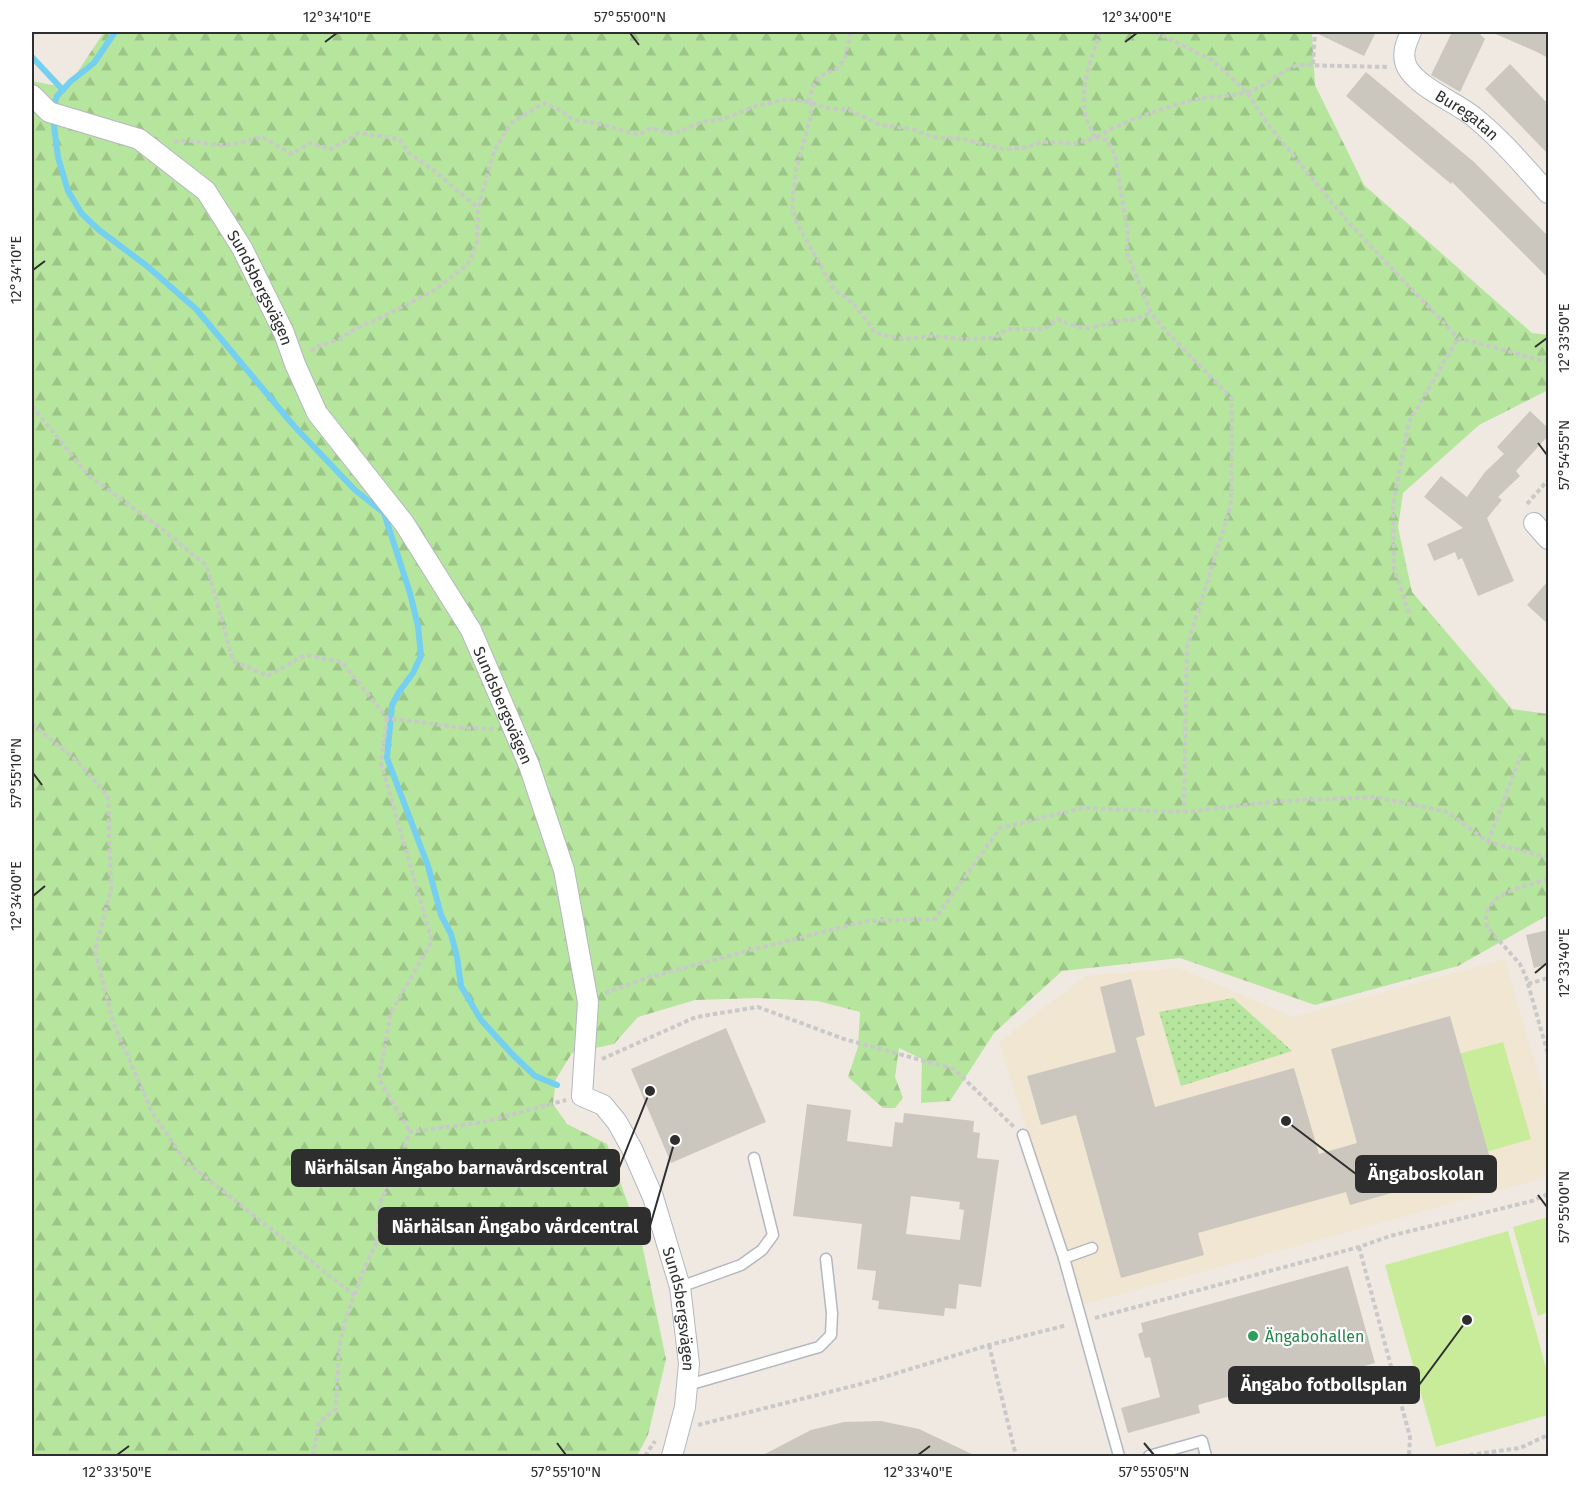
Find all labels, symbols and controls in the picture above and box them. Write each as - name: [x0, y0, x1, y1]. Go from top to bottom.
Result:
- text: 12°34'10"E: [303, 8, 371, 26]
- text: 57°55'00"N: [594, 8, 666, 26]
- text: 12°34'00"E: [1102, 8, 1172, 26]
- street label: Buregatan: [1432, 86, 1503, 144]
- street label: Sundsbergsvägen: [224, 226, 297, 348]
- text: 12°34'10"E: [7, 236, 25, 304]
- text: 12°33'50"E: [1555, 303, 1573, 373]
- text: 57°54'55"N: [1555, 420, 1573, 490]
- street label: Sundsbergsvägen: [470, 643, 537, 767]
- text: 57°55'10"N: [7, 738, 25, 808]
- text: 12°34'00"E: [7, 861, 25, 931]
- text: 12°33'40"E: [1555, 928, 1573, 998]
- callout: Närhälsan Ängabo barnavårdscentral: [292, 1150, 619, 1186]
- callout: Ängaboskolan: [1356, 1156, 1496, 1192]
- text: Närhälsan Ängabo barnavårdscentral: [304, 1157, 608, 1179]
- text: Ängaboskolan: [1367, 1163, 1484, 1185]
- text: 57°55'00"N: [1555, 1171, 1573, 1243]
- callout: Närhälsan Ängabo vårdcentral: [379, 1208, 650, 1244]
- text: Närhälsan Ängabo vårdcentral: [392, 1216, 639, 1238]
- street label: Sundsbergsvägen: [659, 1245, 699, 1372]
- place label: Ängabohallen: [1265, 1327, 1364, 1346]
- marker: Ängabohallen: [1246, 1329, 1260, 1343]
- callout: Ängabo fotbollsplan: [1229, 1367, 1419, 1403]
- text: Ängabo fotbollsplan: [1240, 1374, 1407, 1396]
- text: 12°33'50"E: [82, 1463, 152, 1481]
- text: 57°55'10"N: [531, 1463, 601, 1481]
- text: 12°33'40"E: [883, 1463, 953, 1481]
- text: 57°55'05"N: [1118, 1463, 1190, 1481]

